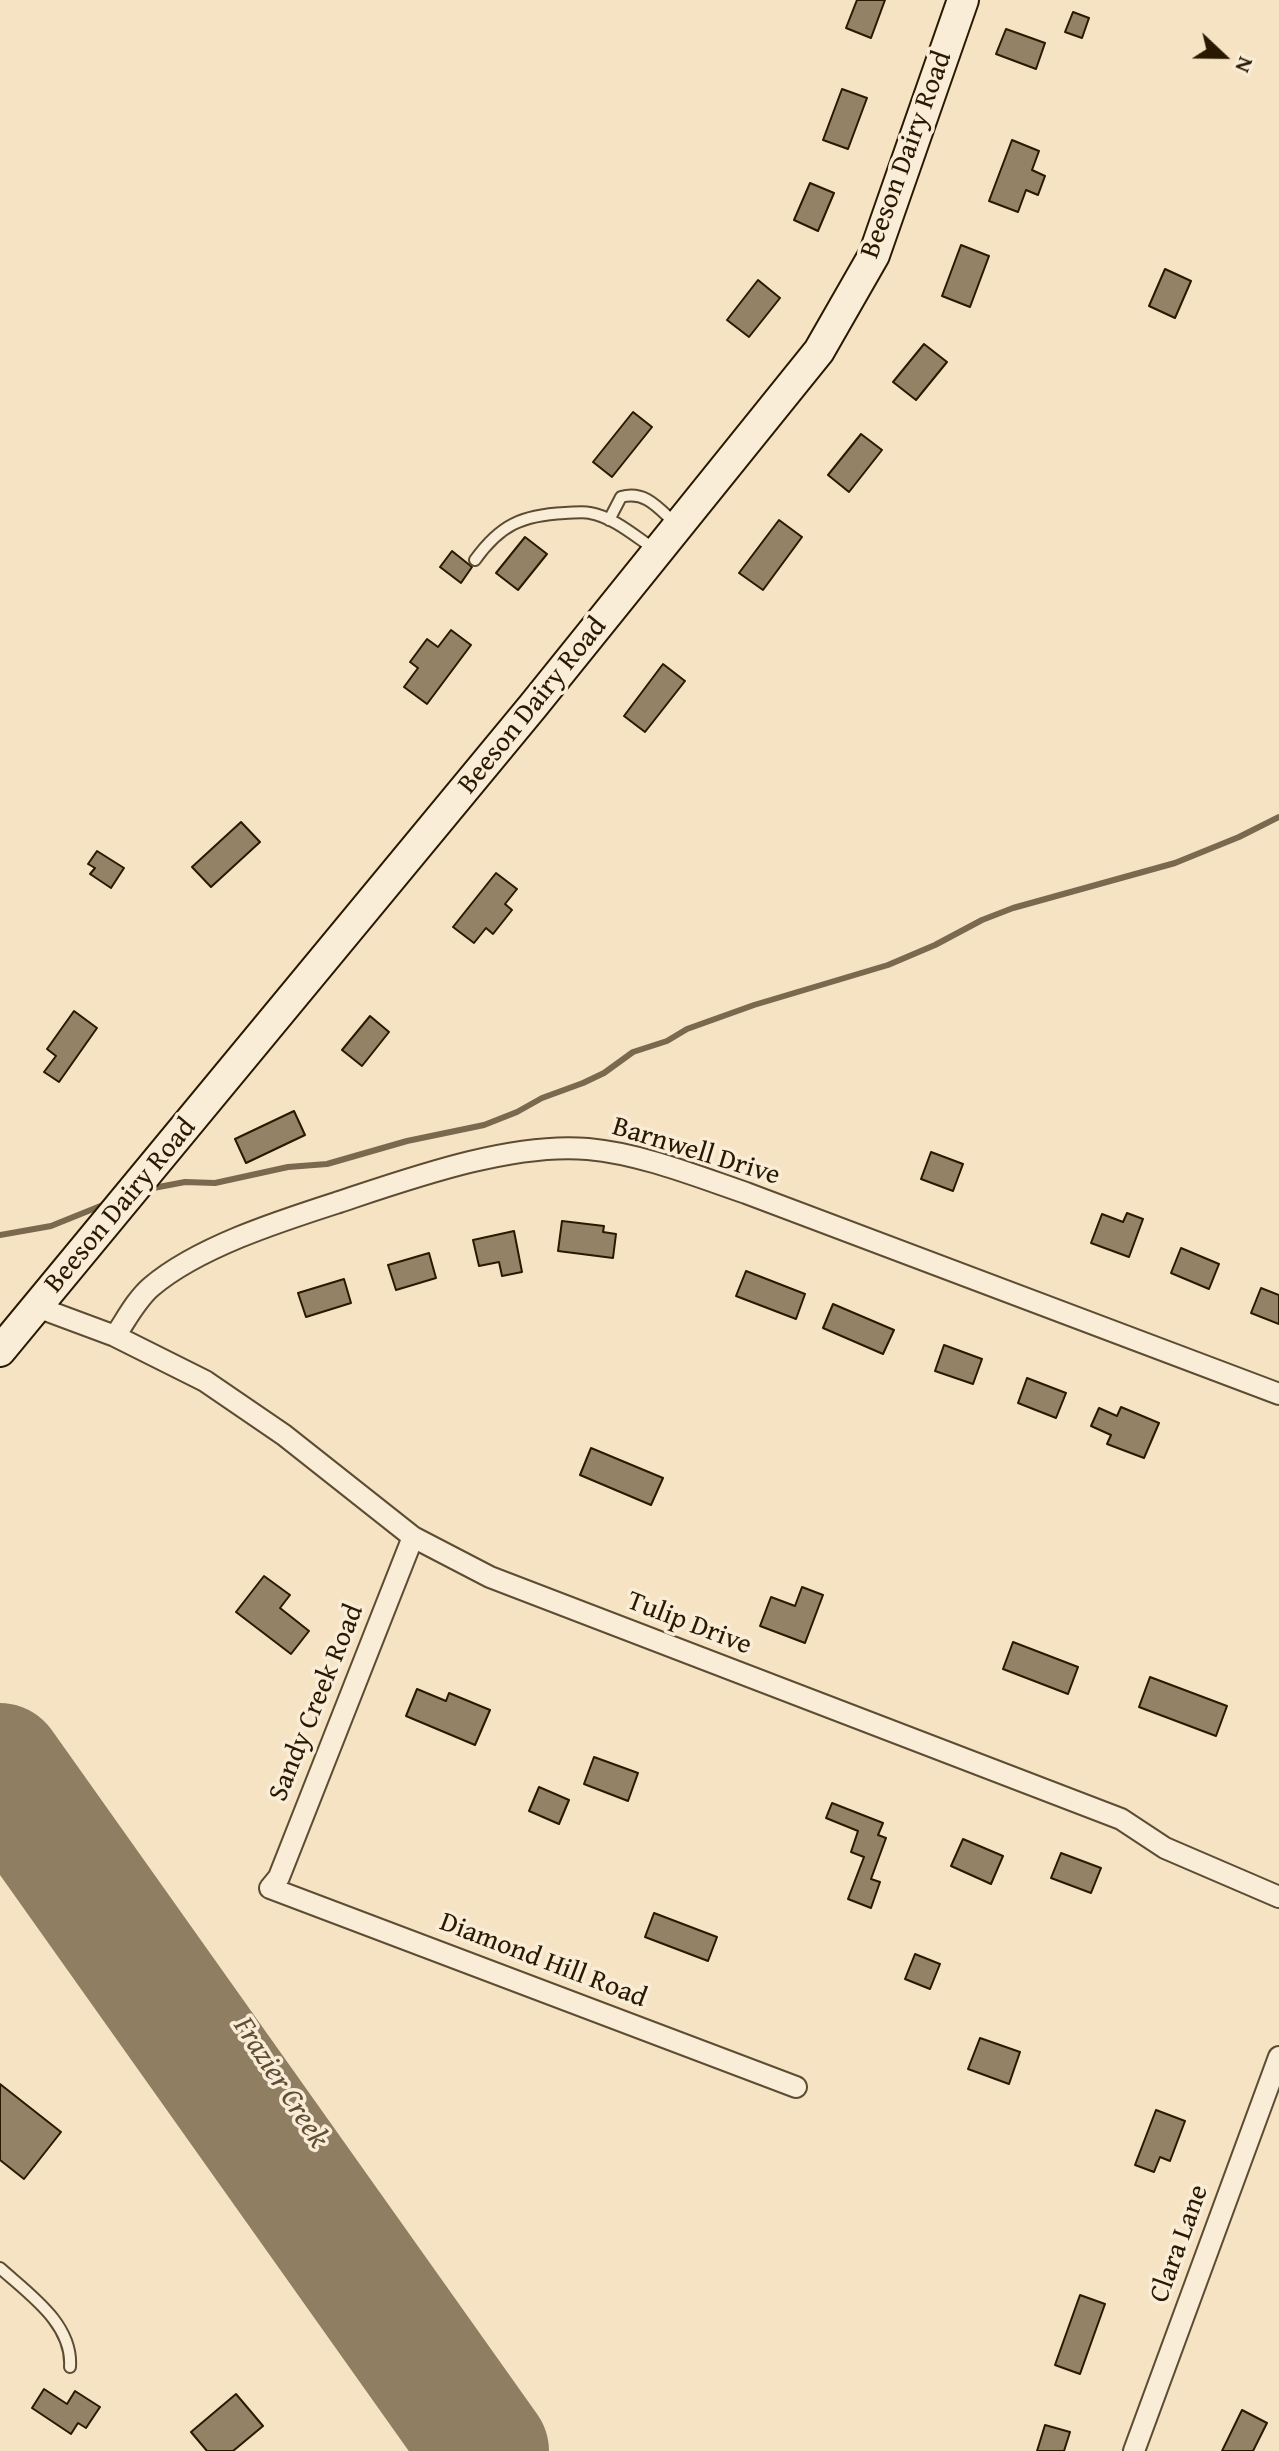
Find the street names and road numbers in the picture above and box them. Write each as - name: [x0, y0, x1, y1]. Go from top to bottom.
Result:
- street label: Beeson Dairy Road: [854, 47, 960, 263]
- street label: Beeson Dairy Road: [451, 611, 615, 801]
- street label: Barnwell Drive: [608, 1111, 784, 1193]
- street label: Beeson Dairy Road: [38, 1112, 204, 1300]
- street label: Tulip Drive: [622, 1585, 756, 1663]
- street label: Sandy Creek Road: [262, 1600, 372, 1806]
- street label: Diamond Hill Road: [435, 1906, 651, 2016]
- street label: Clara Lane: [1143, 2181, 1217, 2307]

